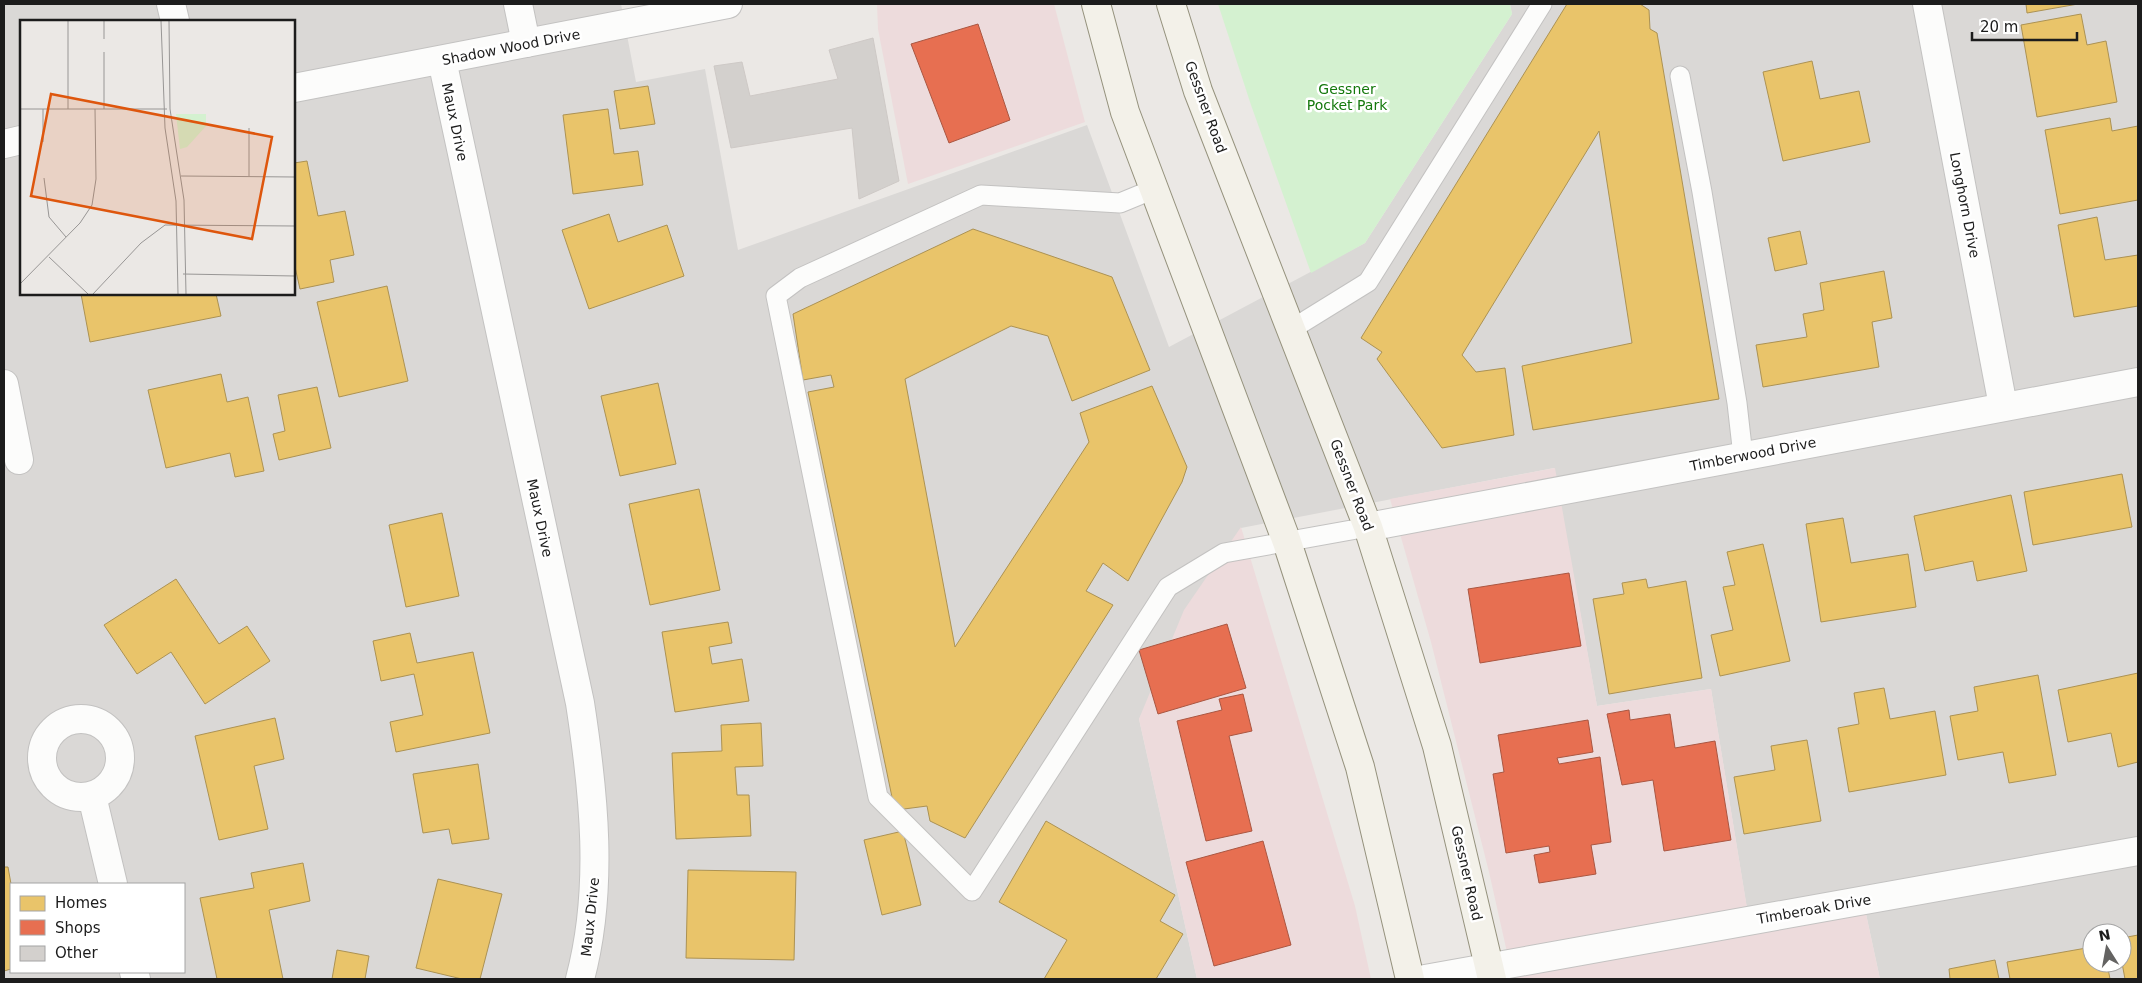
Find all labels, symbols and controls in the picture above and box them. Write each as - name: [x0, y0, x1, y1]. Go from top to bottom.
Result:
- scale bar: [1972, 10, 2077, 42]
- text: 20 m: [1980, 18, 2018, 36]
- inset map: [20, 20, 295, 295]
- street label: Shadow Wood Drive: [441, 26, 581, 68]
- street label: Gessner Road: [1182, 59, 1230, 155]
- street label: Maux Drive: [439, 81, 471, 163]
- park label: Gessner Pocket Park: [1307, 81, 1388, 113]
- street label: Longhorn Drive: [1947, 151, 1983, 259]
- street label: Timberwood Drive: [1688, 434, 1817, 474]
- street label: Gessner Road: [1327, 437, 1377, 533]
- street label: Maux Drive: [524, 477, 556, 559]
- street label: Gessner Road: [1448, 824, 1486, 922]
- street label: Maux Drive: [578, 877, 602, 957]
- legend: [10, 883, 185, 973]
- street label: Timberoak Drive: [1755, 891, 1872, 927]
- text: Homes: [55, 894, 107, 912]
- text: Shops: [55, 919, 101, 937]
- north arrow: [2082, 923, 2132, 973]
- text: N: [2097, 926, 2112, 944]
- text: Other: [55, 944, 98, 962]

